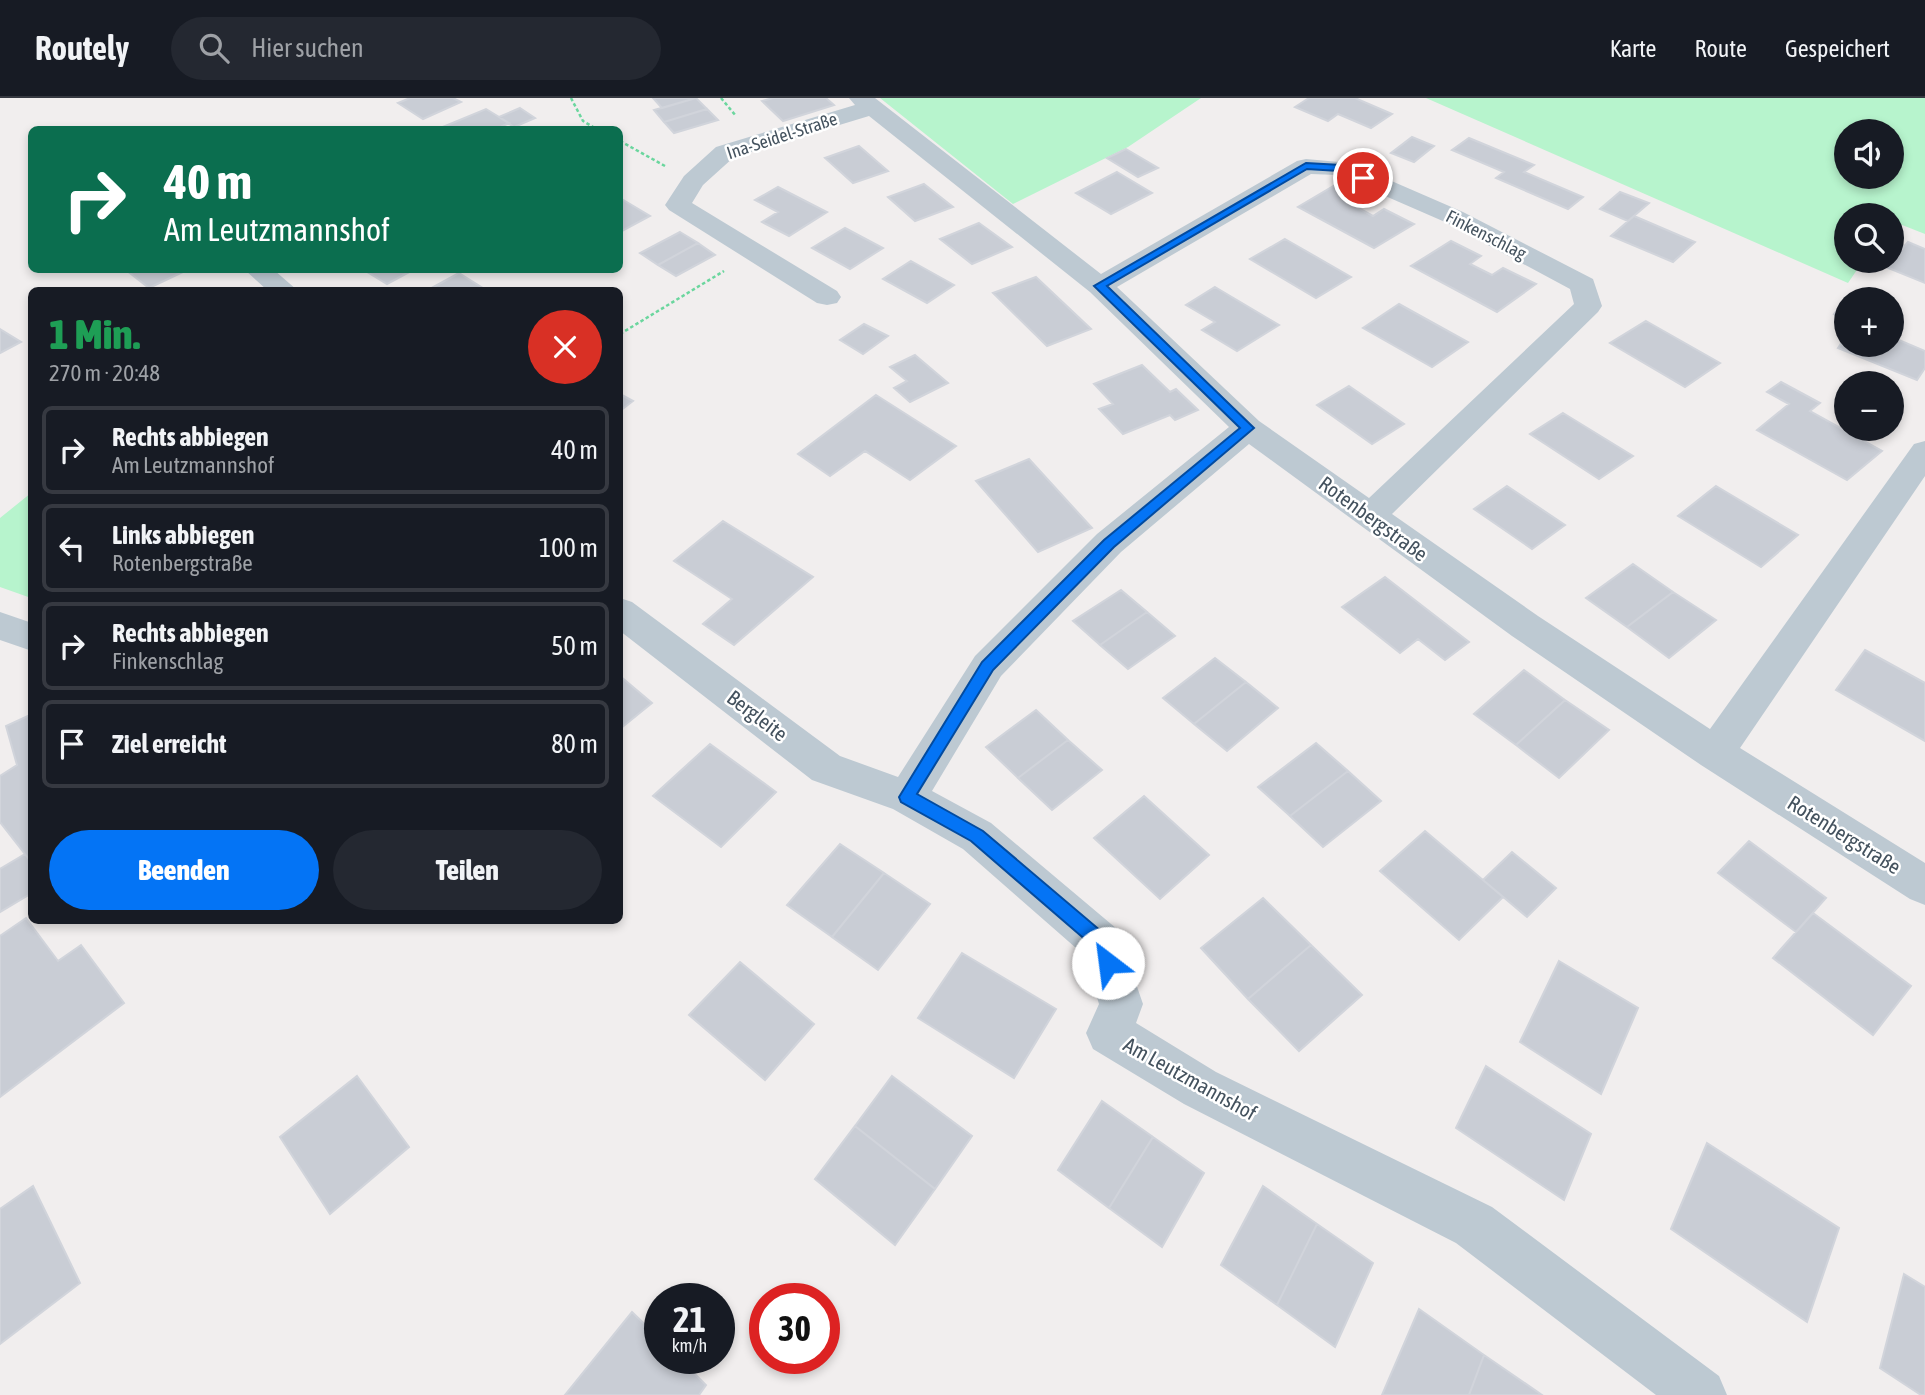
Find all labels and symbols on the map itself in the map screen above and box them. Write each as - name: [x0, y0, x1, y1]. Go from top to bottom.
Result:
- street label: Ina-Seidel-Straße: [724, 108, 840, 163]
- pin: [1333, 148, 1393, 208]
- street label: Finkenschlag: [1443, 205, 1530, 264]
- street label: Rotenbergstraße: [1315, 471, 1433, 566]
- street label: Bergleite: [723, 685, 792, 746]
- street label: Rotenbergstraße: [1784, 790, 1905, 878]
- position arrow: [1071, 926, 1145, 1000]
- street label: Am Leutzmannshof: [1120, 1032, 1261, 1125]
- speed limit sign: 30: [749, 1283, 840, 1374]

